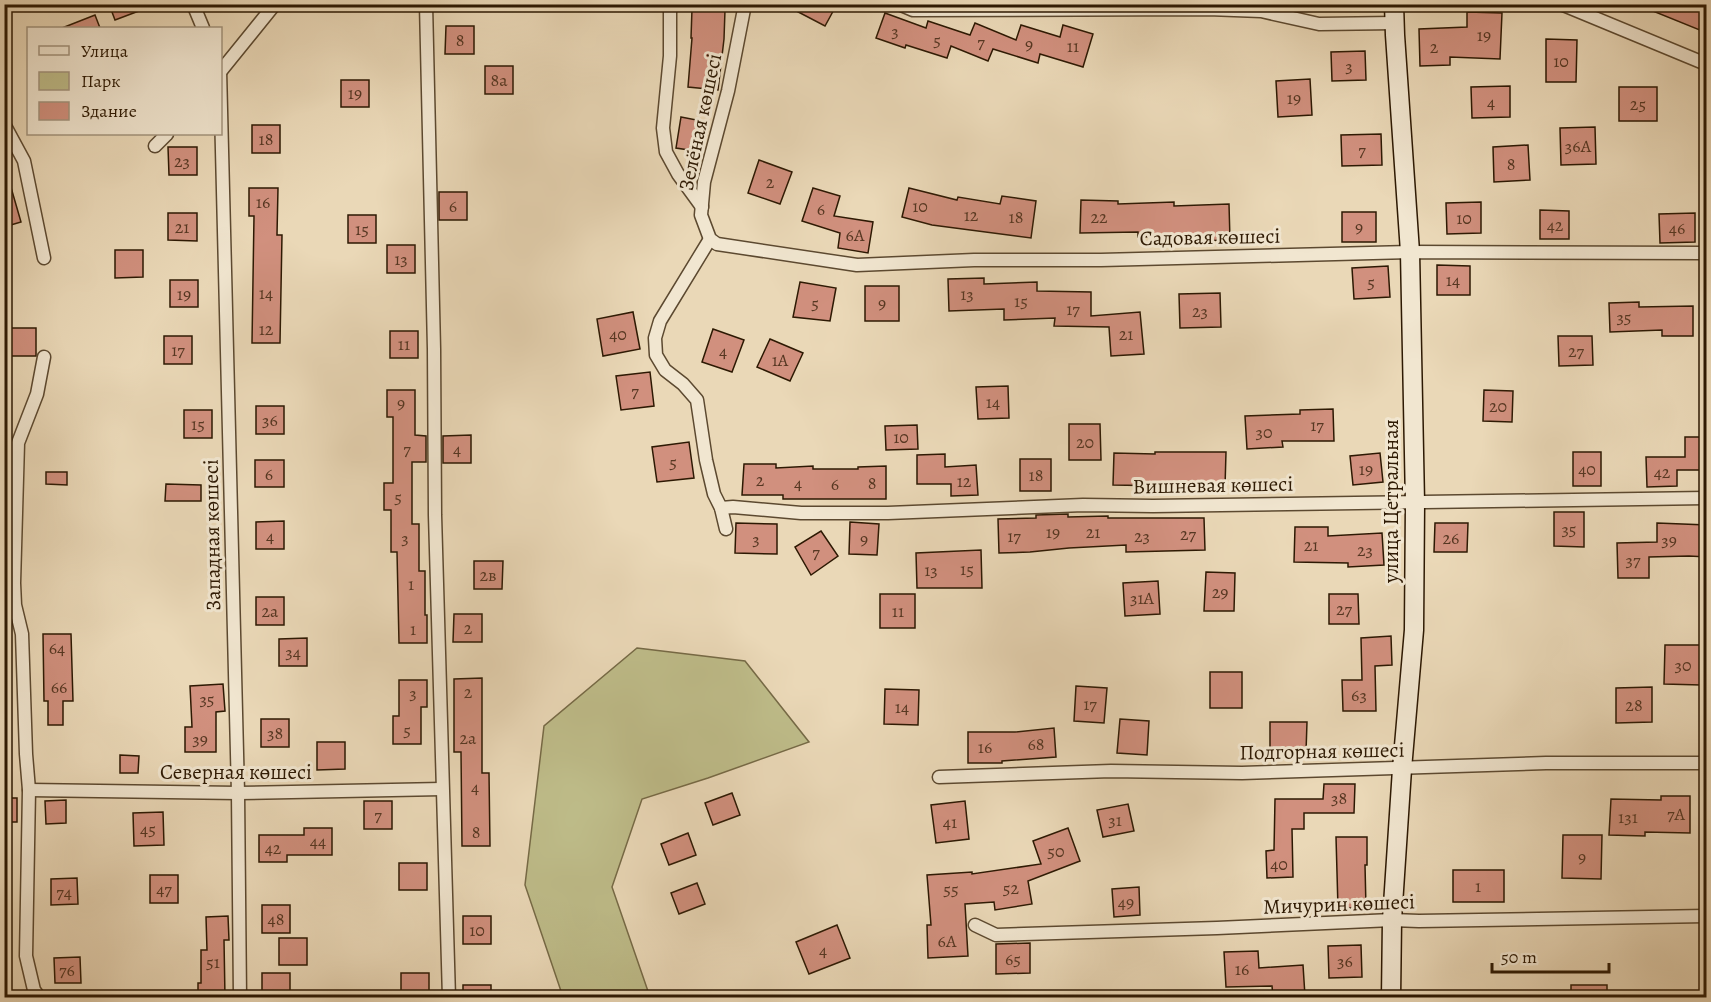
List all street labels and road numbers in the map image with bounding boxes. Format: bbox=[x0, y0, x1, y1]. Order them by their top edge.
street label: Зелёная көшесі bbox=[672, 51, 728, 193]
street label: Садовая көшесі bbox=[1139, 222, 1281, 252]
street label: улица Цетральная bbox=[1377, 419, 1405, 584]
street label: Западная көшесі bbox=[197, 459, 227, 611]
street label: Вишневая көшесі bbox=[1133, 470, 1294, 500]
street label: Подгорная көшесі bbox=[1239, 736, 1405, 766]
street label: Северная көшесі bbox=[160, 758, 312, 786]
street label: Мичурин көшесі bbox=[1262, 887, 1416, 921]

